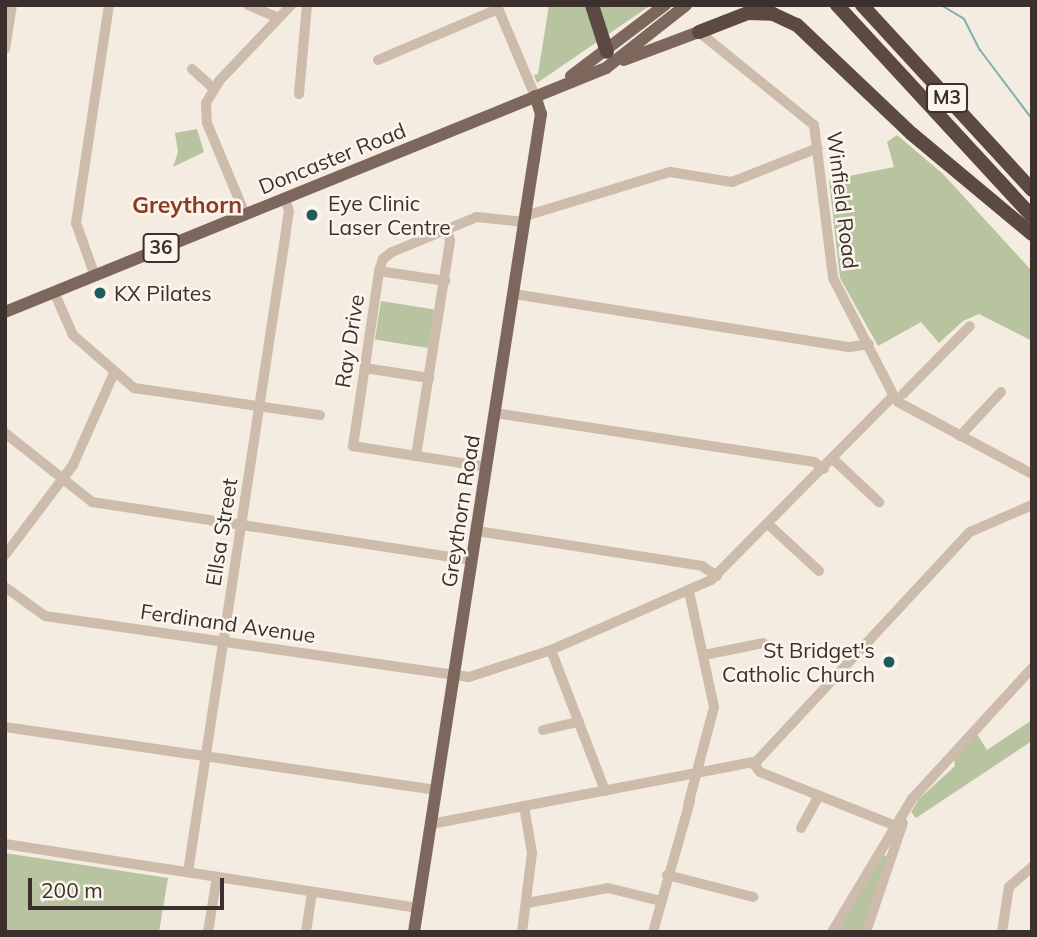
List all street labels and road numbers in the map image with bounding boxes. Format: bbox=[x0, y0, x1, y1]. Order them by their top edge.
road number: M3 bbox=[926, 82, 968, 114]
street label: Doncaster Road bbox=[255, 117, 409, 199]
street label: Winfield Road bbox=[822, 130, 864, 270]
road number: 36 bbox=[142, 232, 180, 264]
street label: Ray Drive bbox=[329, 292, 369, 390]
street label: Greythorn Road bbox=[436, 433, 484, 589]
street label: Ellsa Street bbox=[200, 476, 242, 588]
street label: Ferdinand Avenue bbox=[139, 598, 317, 648]

